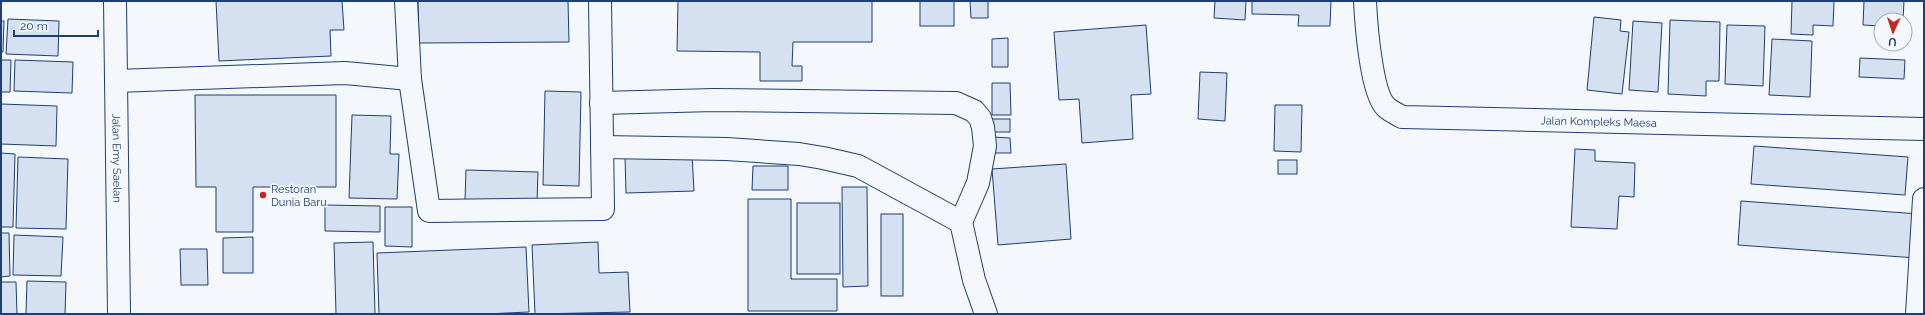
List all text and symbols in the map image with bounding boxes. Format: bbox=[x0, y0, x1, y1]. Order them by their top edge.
scale bar bbox=[14, 12, 98, 38]
north arrow bbox=[1873, 12, 1913, 52]
text: 20 m bbox=[20, 19, 48, 33]
text: U bbox=[1888, 35, 1897, 48]
street label: Jalan Emy Saelan bbox=[110, 113, 124, 203]
street label: Jalan Kompleks Maesa bbox=[1540, 114, 1657, 129]
place label: Restoran Dunia Baru bbox=[271, 183, 327, 209]
marker: Restoran Dunia Baru bbox=[258, 190, 268, 200]

